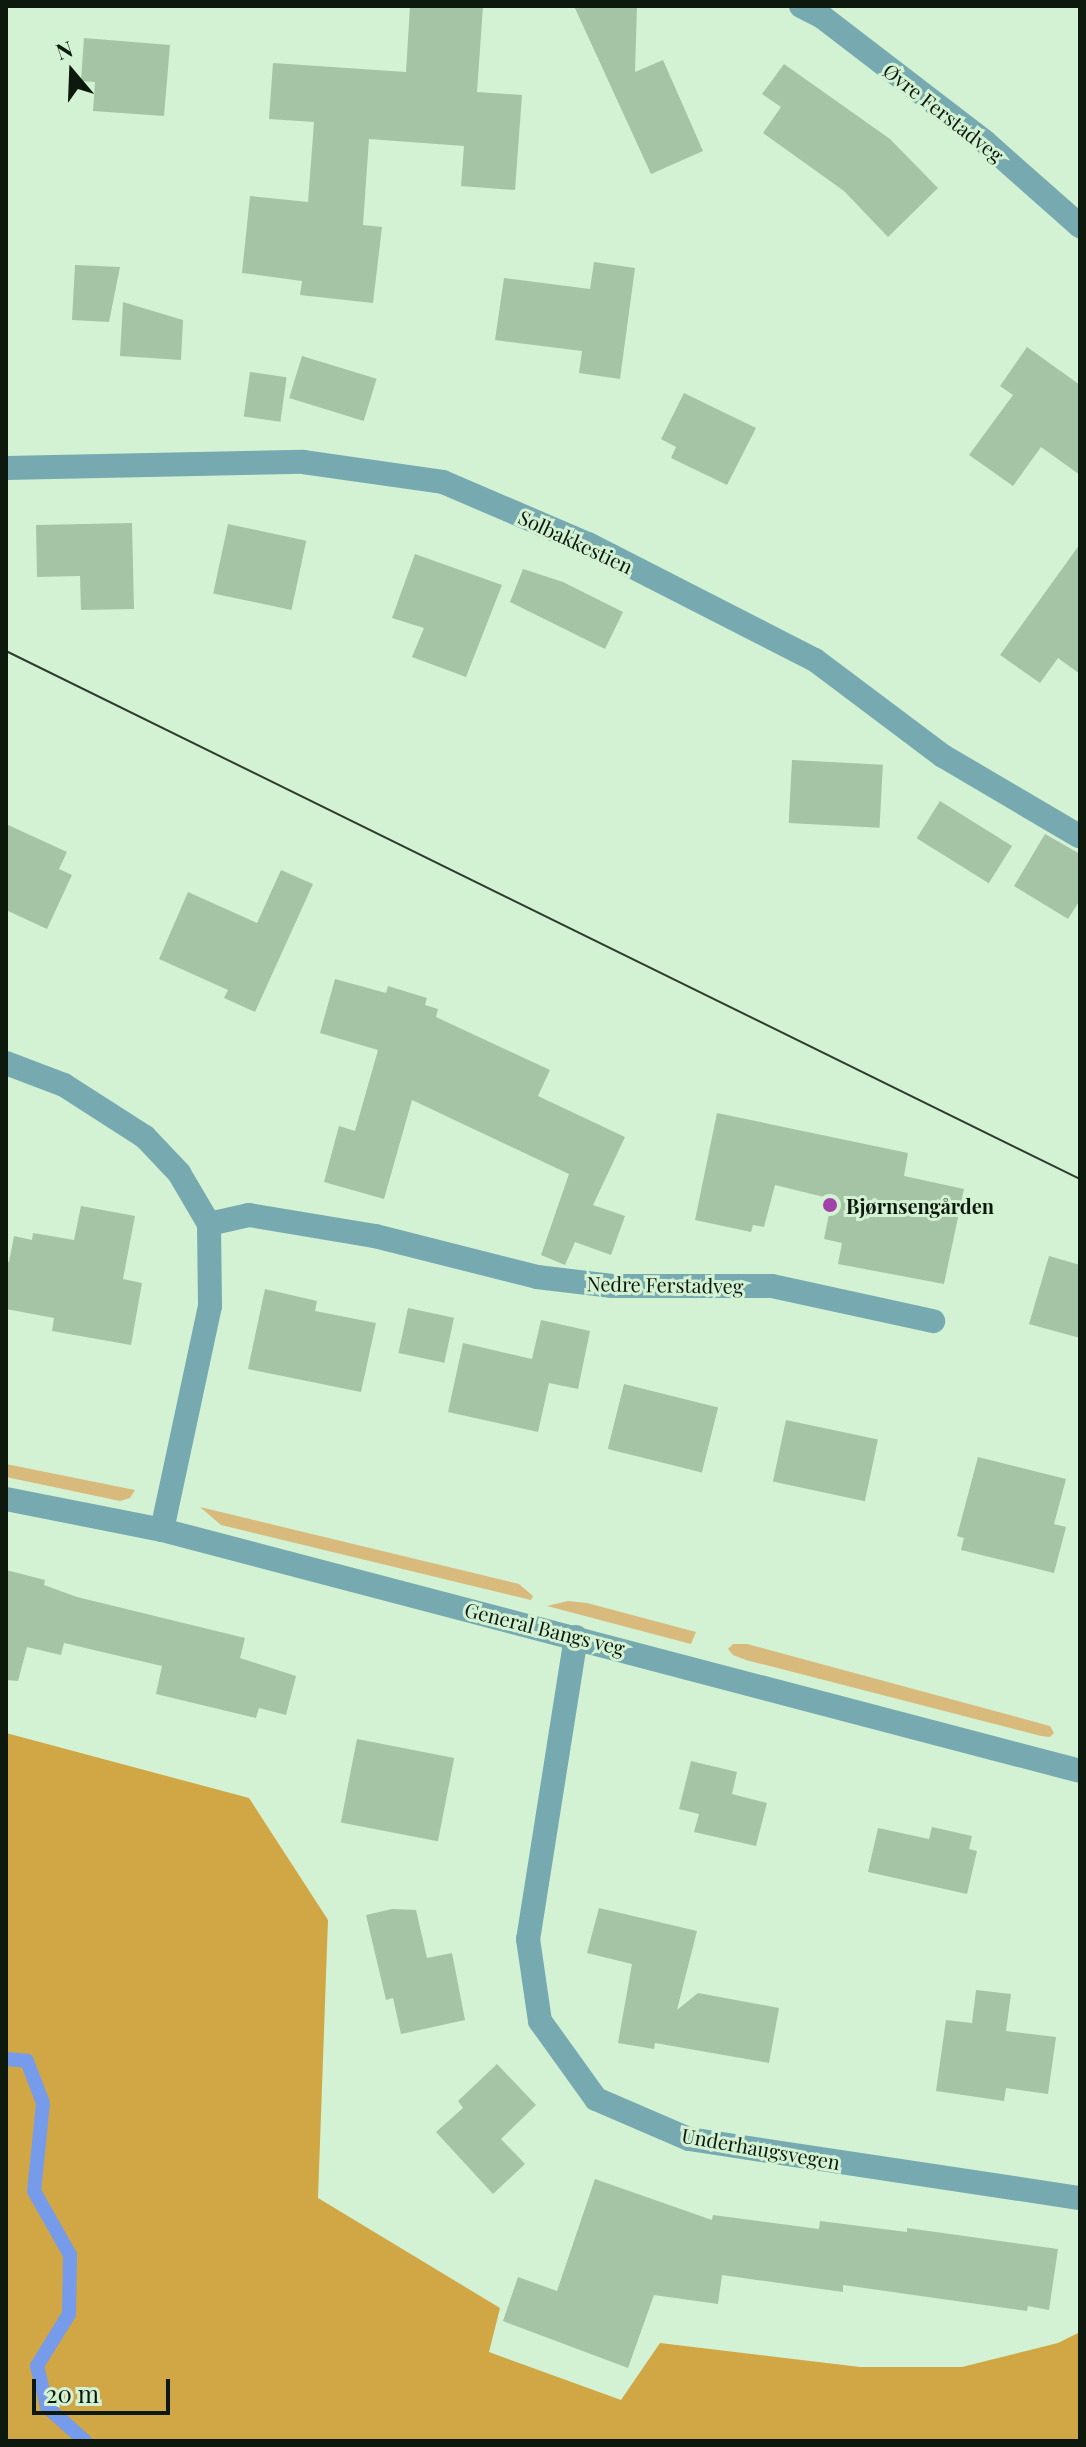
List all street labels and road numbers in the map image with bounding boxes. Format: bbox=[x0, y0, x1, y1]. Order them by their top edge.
street label: Øvre Ferstadveg bbox=[879, 58, 1009, 166]
street label: Solbakkestien bbox=[515, 504, 637, 578]
street label: Nedre Ferstadveg bbox=[586, 1271, 744, 1297]
street label: General Bangs veg bbox=[462, 1596, 628, 1660]
street label: Underhaugsvegen bbox=[680, 2122, 842, 2174]

